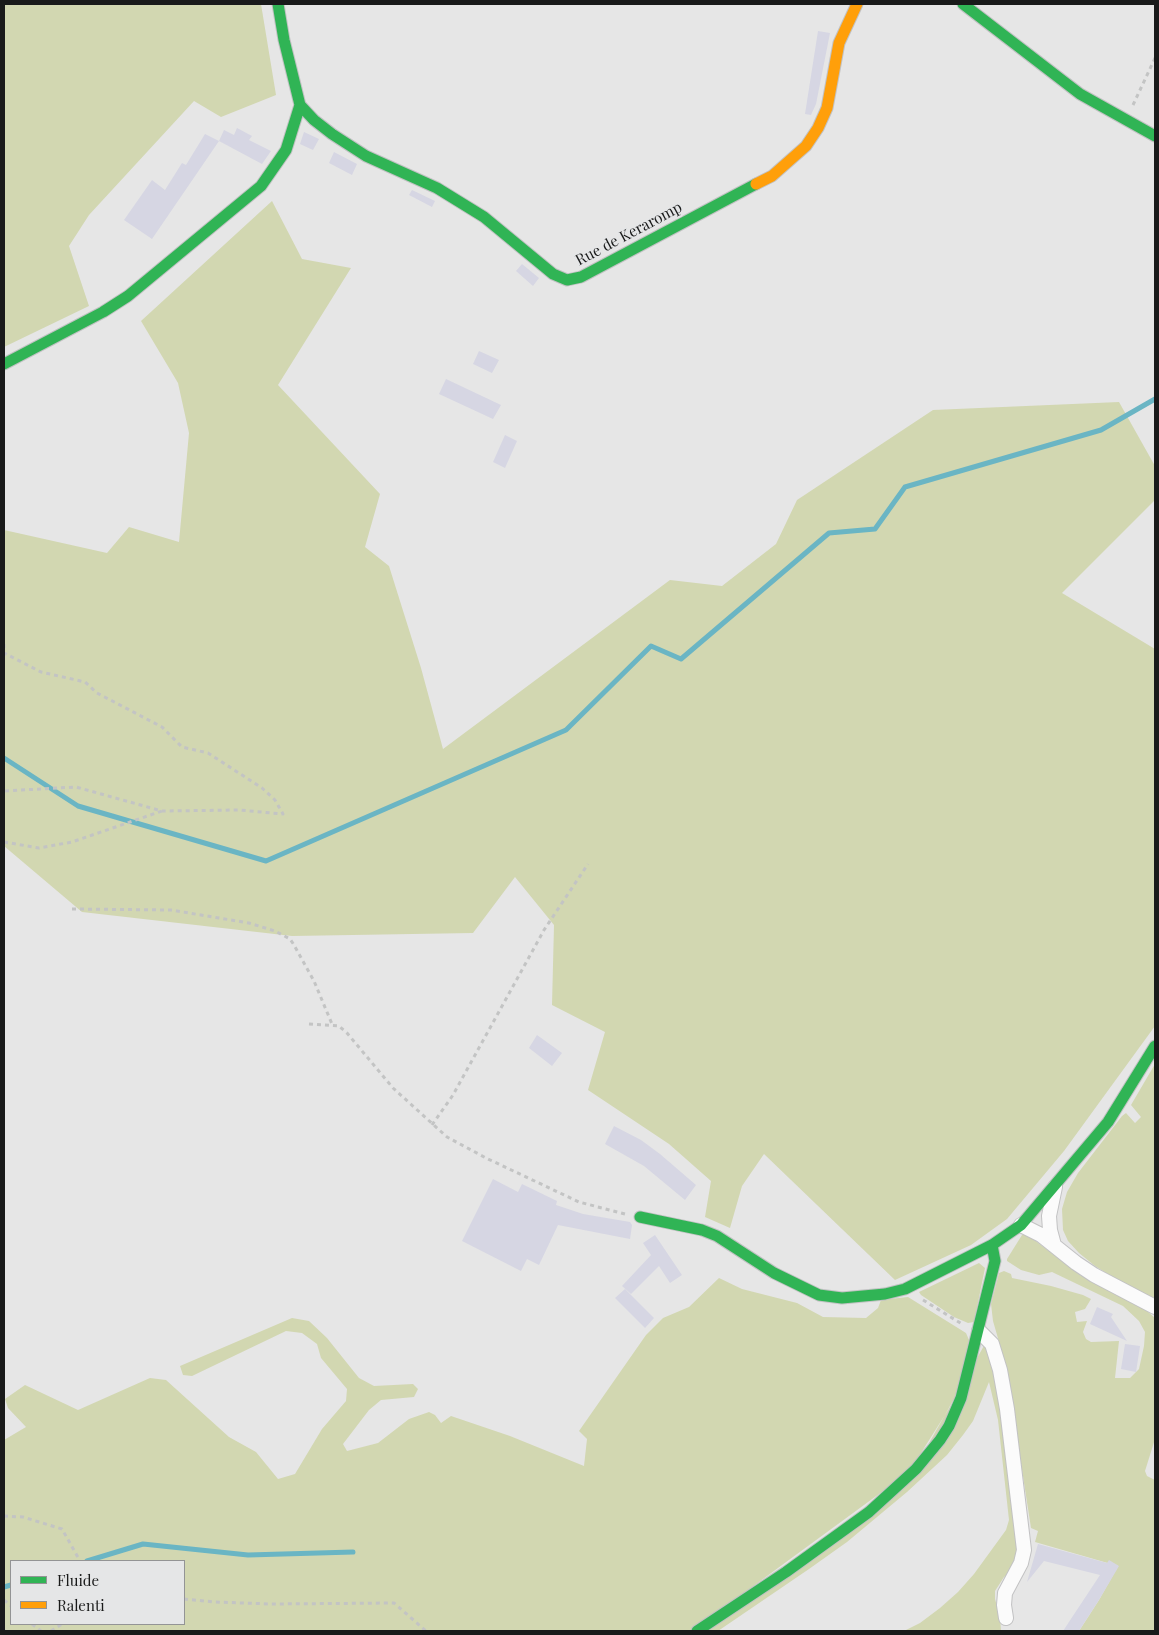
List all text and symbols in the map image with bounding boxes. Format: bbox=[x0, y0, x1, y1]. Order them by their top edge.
street label: Rue de Keraromp bbox=[573, 198, 685, 270]
legend bbox=[10, 1560, 185, 1625]
text: Fluide bbox=[57, 1570, 99, 1590]
text: Ralenti bbox=[57, 1595, 105, 1615]

